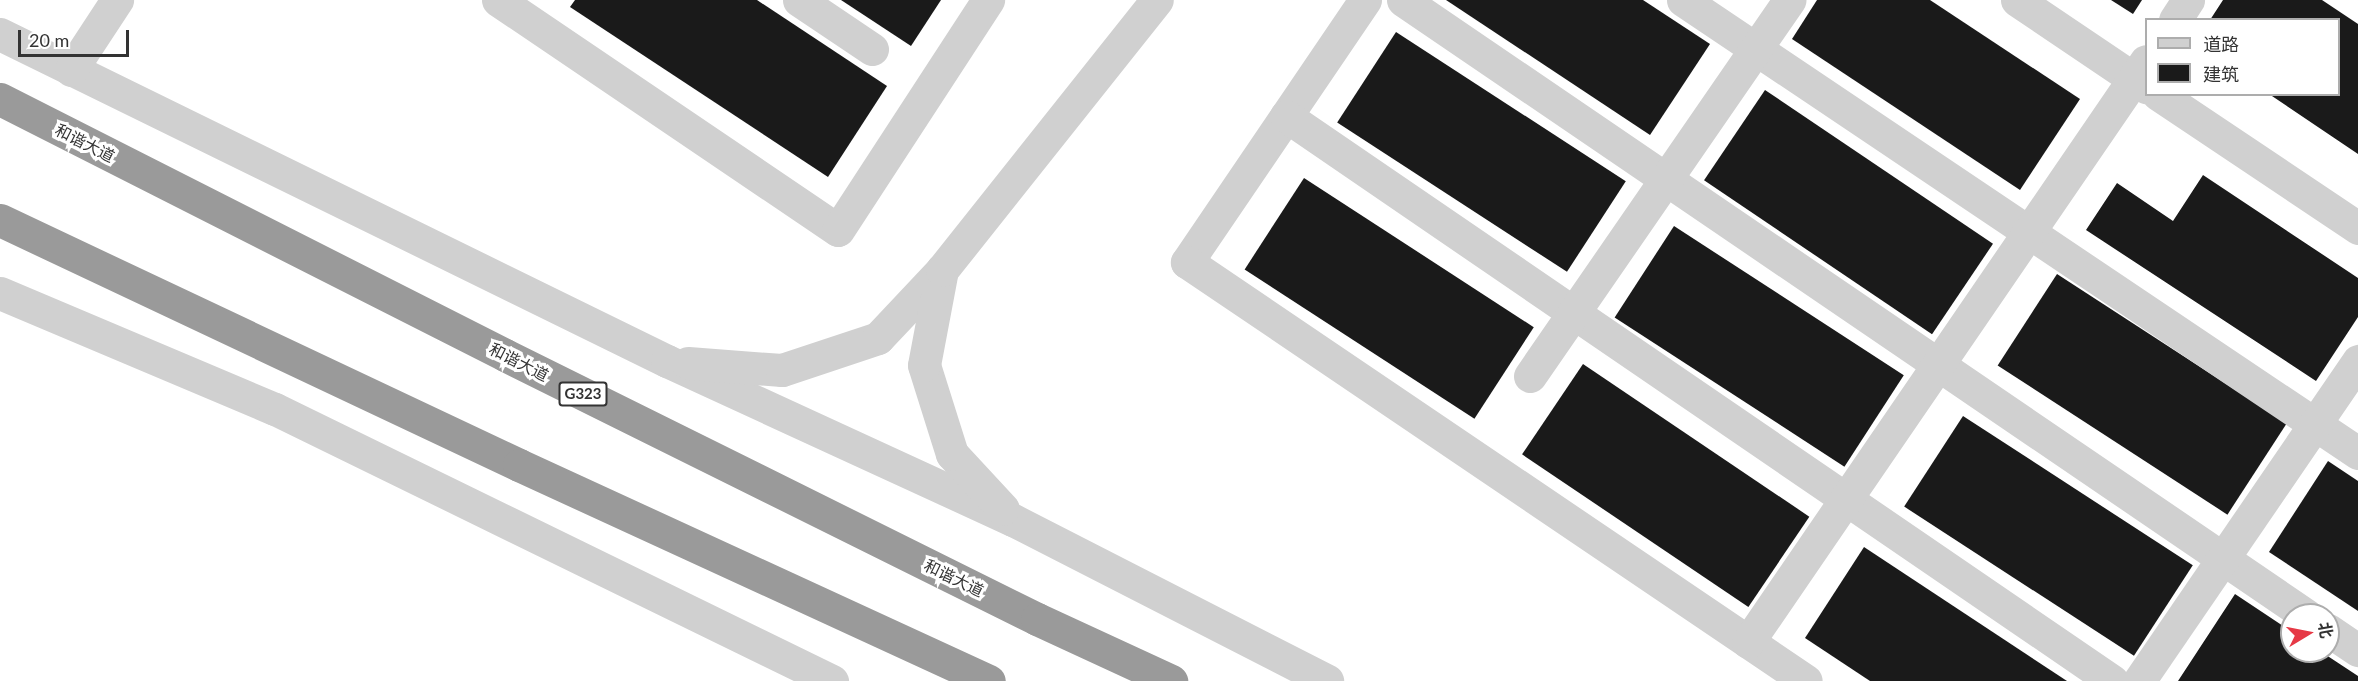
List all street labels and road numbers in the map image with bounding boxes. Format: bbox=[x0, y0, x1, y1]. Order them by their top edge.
street label: 和谐大道 bbox=[52, 120, 118, 166]
street label: 和谐大道 bbox=[486, 339, 552, 385]
road number: G323 bbox=[558, 382, 608, 406]
street label: 和谐大道 bbox=[921, 555, 987, 601]

